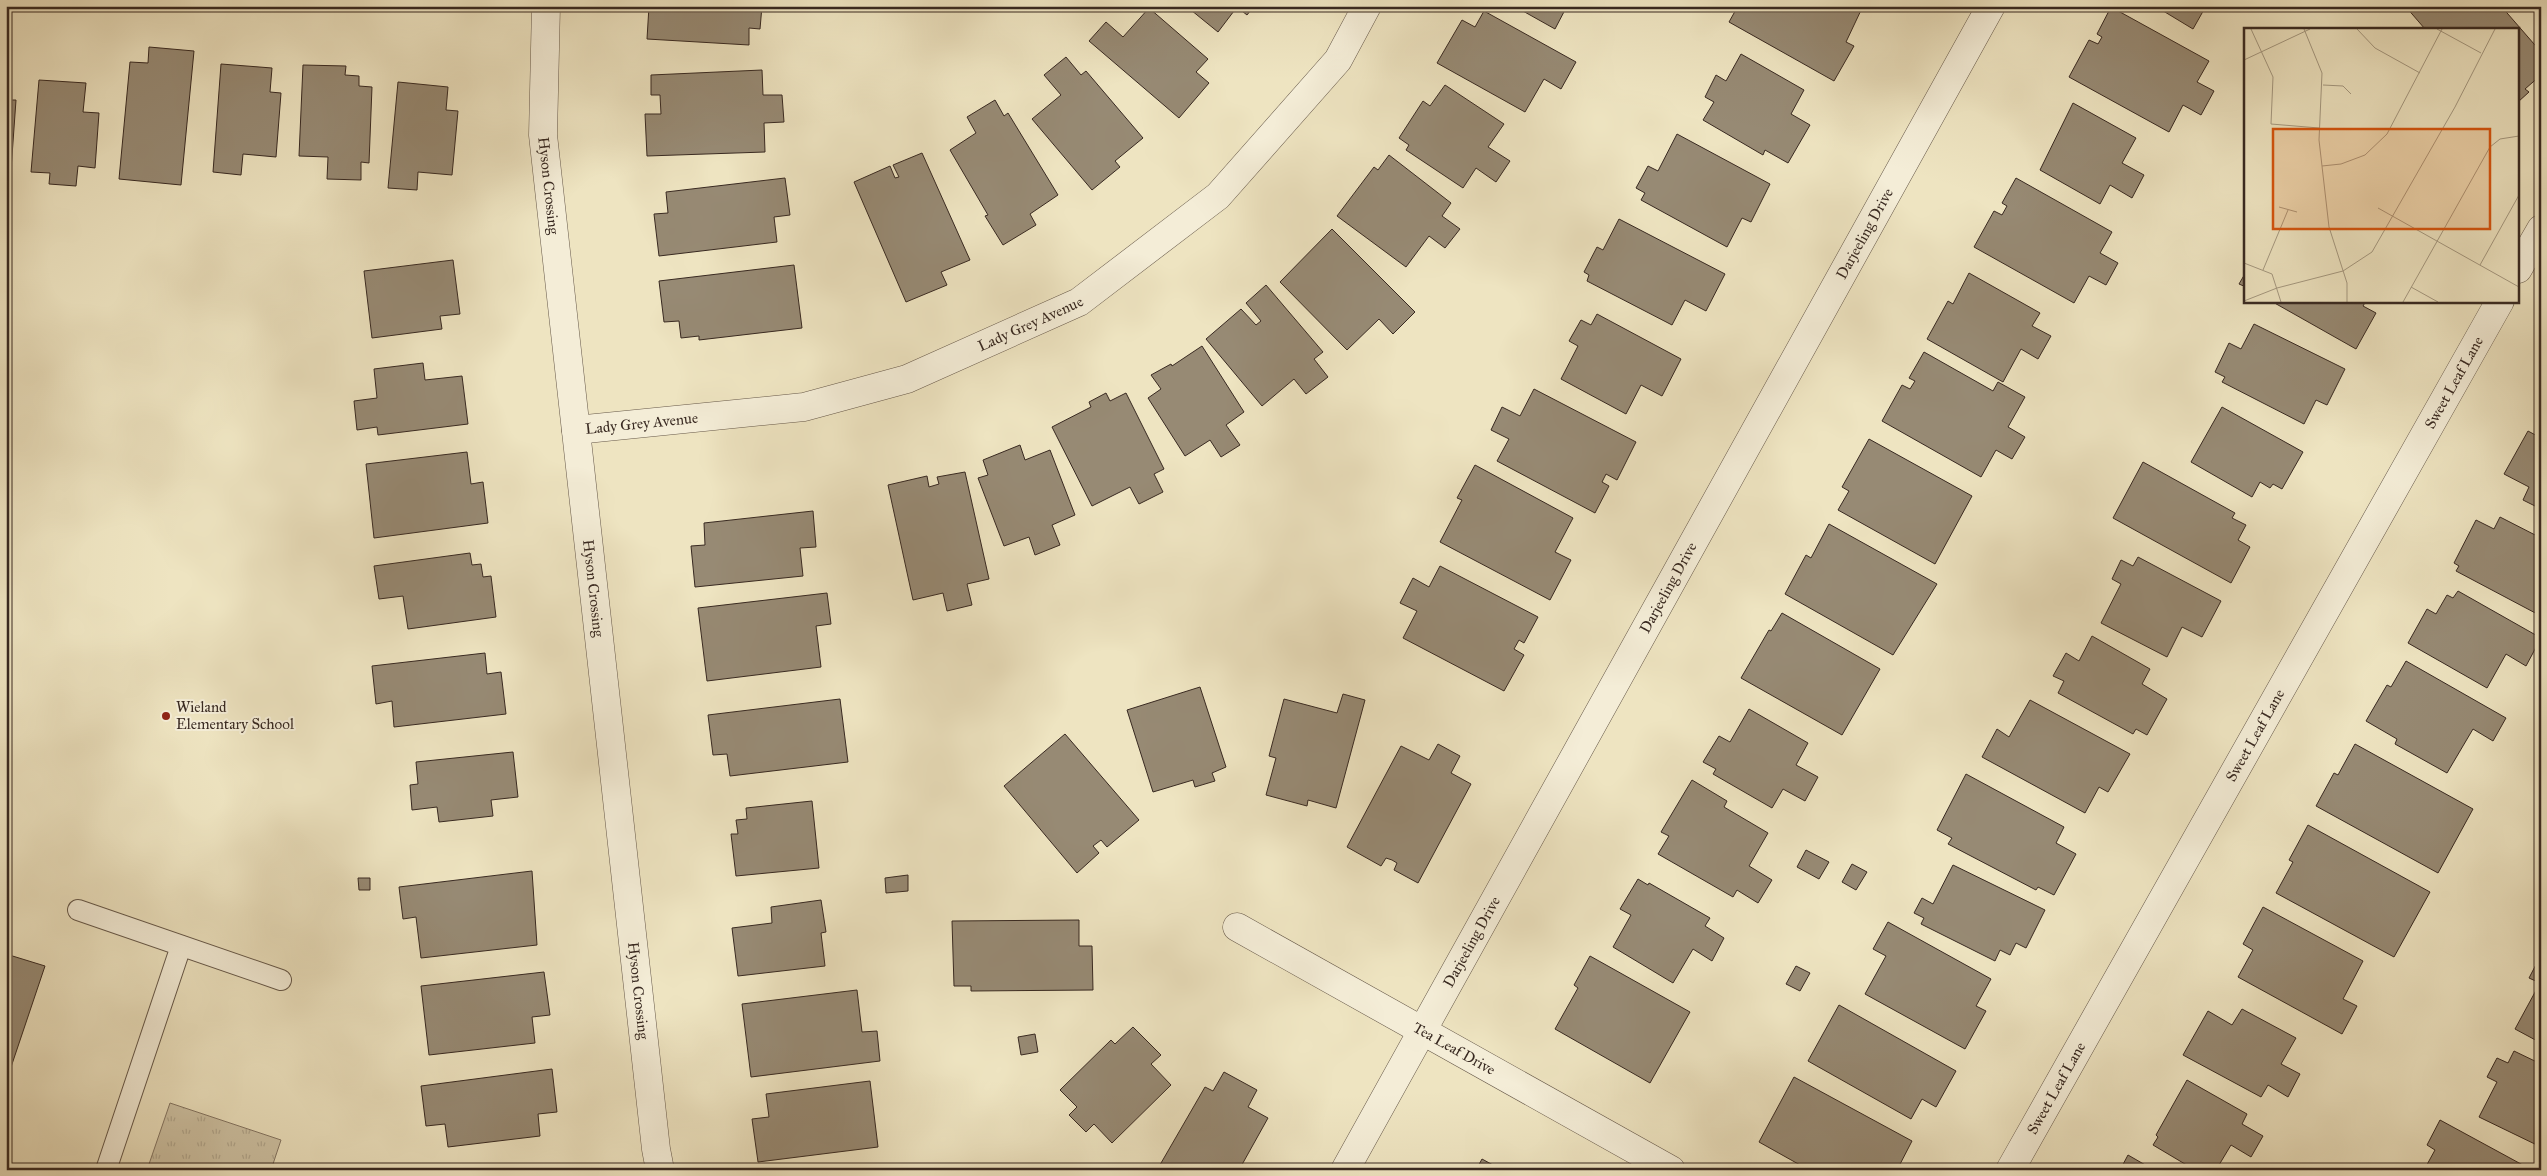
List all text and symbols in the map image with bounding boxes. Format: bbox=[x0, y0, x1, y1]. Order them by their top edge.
inset map bbox=[2244, 28, 2520, 302]
street label: Hyson Crossing bbox=[534, 136, 563, 236]
street label: Darjeeling Drive bbox=[1832, 185, 1897, 282]
street label: Lady Grey Avenue bbox=[975, 293, 1087, 355]
street label: Sweet Leaf Lane bbox=[2421, 333, 2487, 432]
street label: Lady Grey Avenue bbox=[584, 409, 699, 438]
street label: Hyson Crossing bbox=[579, 539, 608, 639]
street label: Darjeeling Drive bbox=[1636, 539, 1701, 636]
street label: Sweet Leaf Lane bbox=[2222, 686, 2288, 785]
place label: Wieland Elementary School bbox=[176, 698, 295, 733]
marker: Wieland Elementary School bbox=[160, 710, 172, 722]
street label: Darjeeling Drive bbox=[1439, 893, 1504, 990]
street label: Hyson Crossing bbox=[624, 941, 653, 1041]
street label: Tea Leaf Drive bbox=[1410, 1018, 1499, 1079]
street label: Sweet Leaf Lane bbox=[2023, 1039, 2089, 1137]

